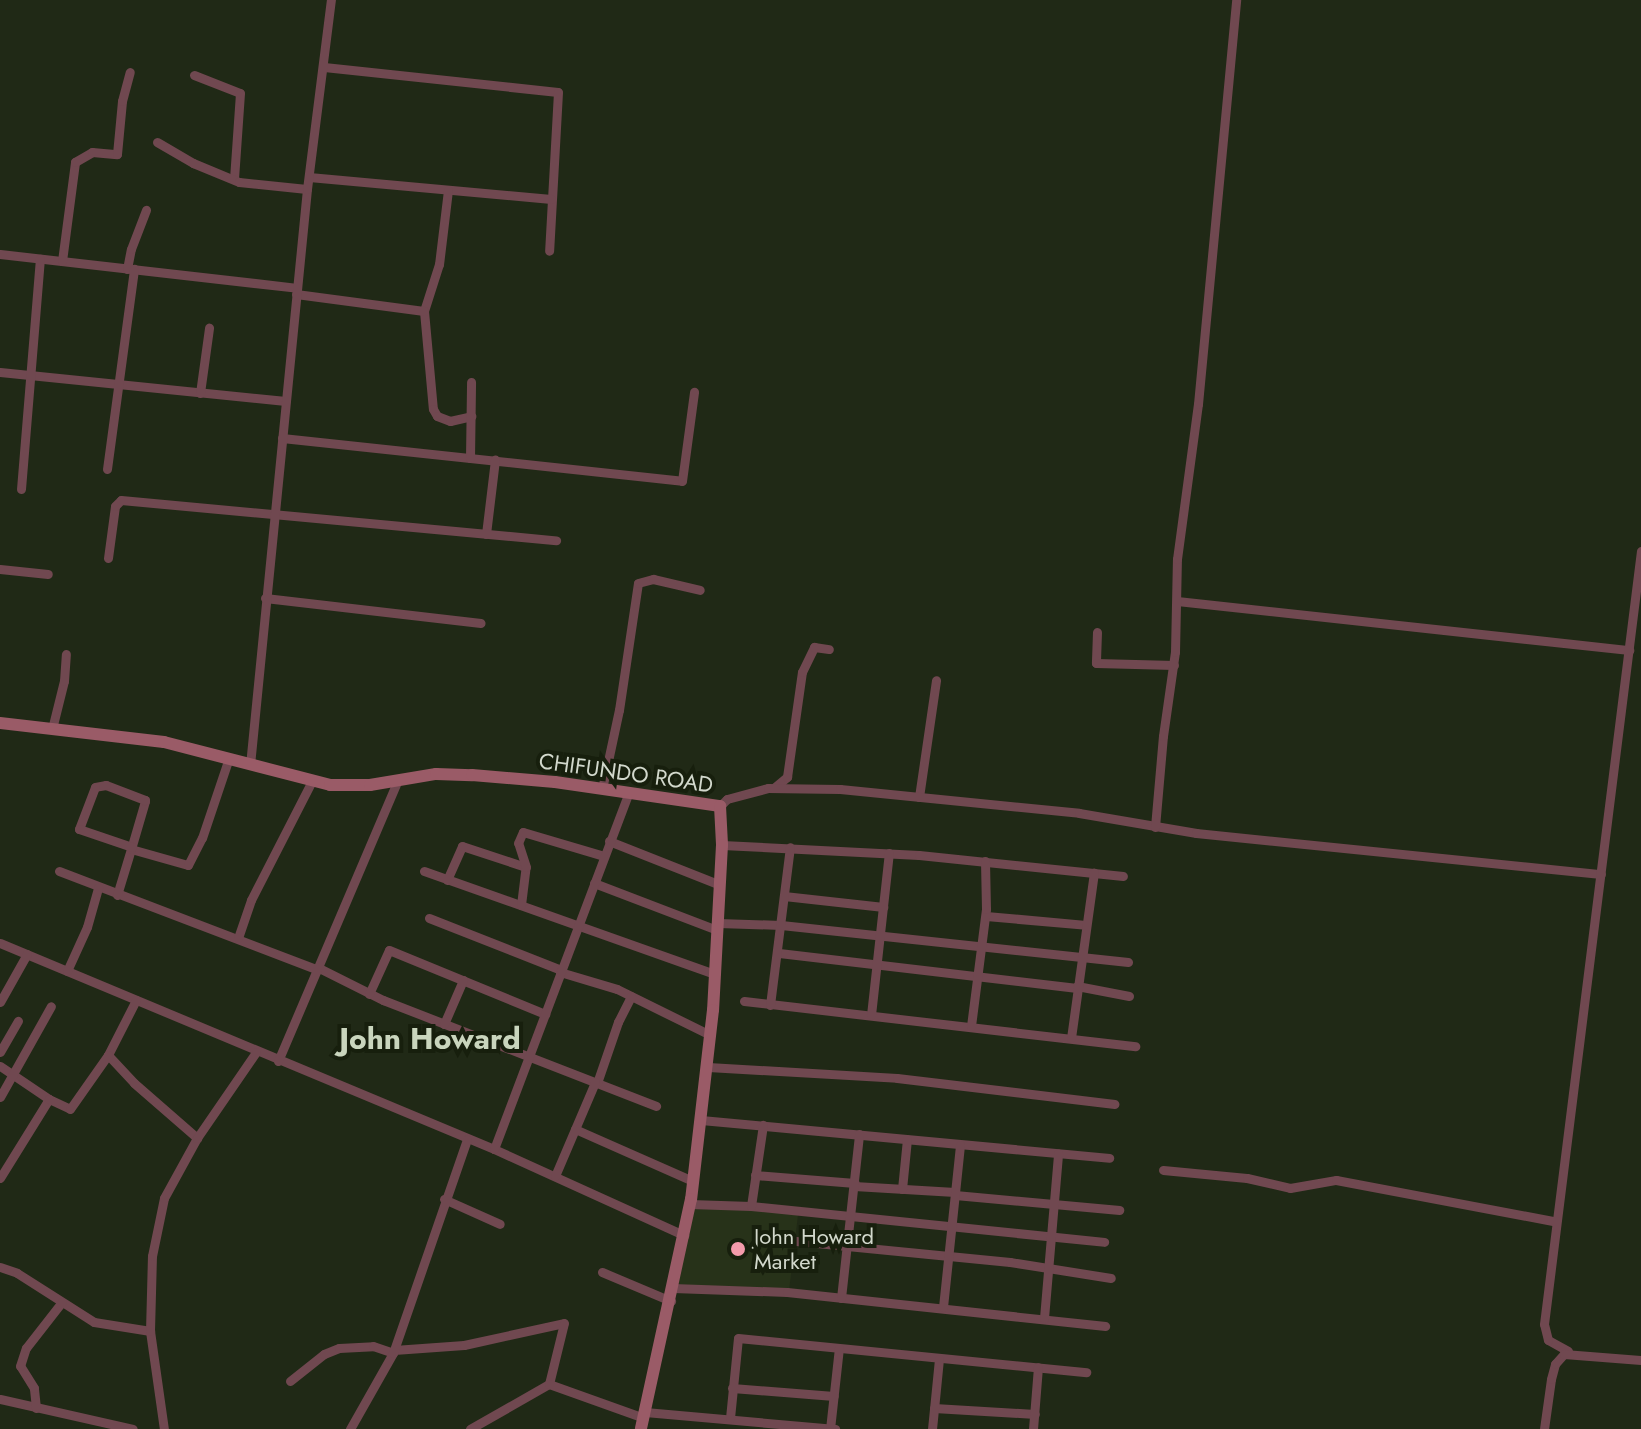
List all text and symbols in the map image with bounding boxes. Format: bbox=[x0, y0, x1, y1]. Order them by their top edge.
street label: CHIFUNDO ROAD bbox=[537, 748, 715, 798]
district label: John Howard bbox=[339, 1021, 521, 1057]
place label: John Howard Market bbox=[754, 1223, 874, 1274]
marker: John Howard Market bbox=[729, 1240, 747, 1258]

